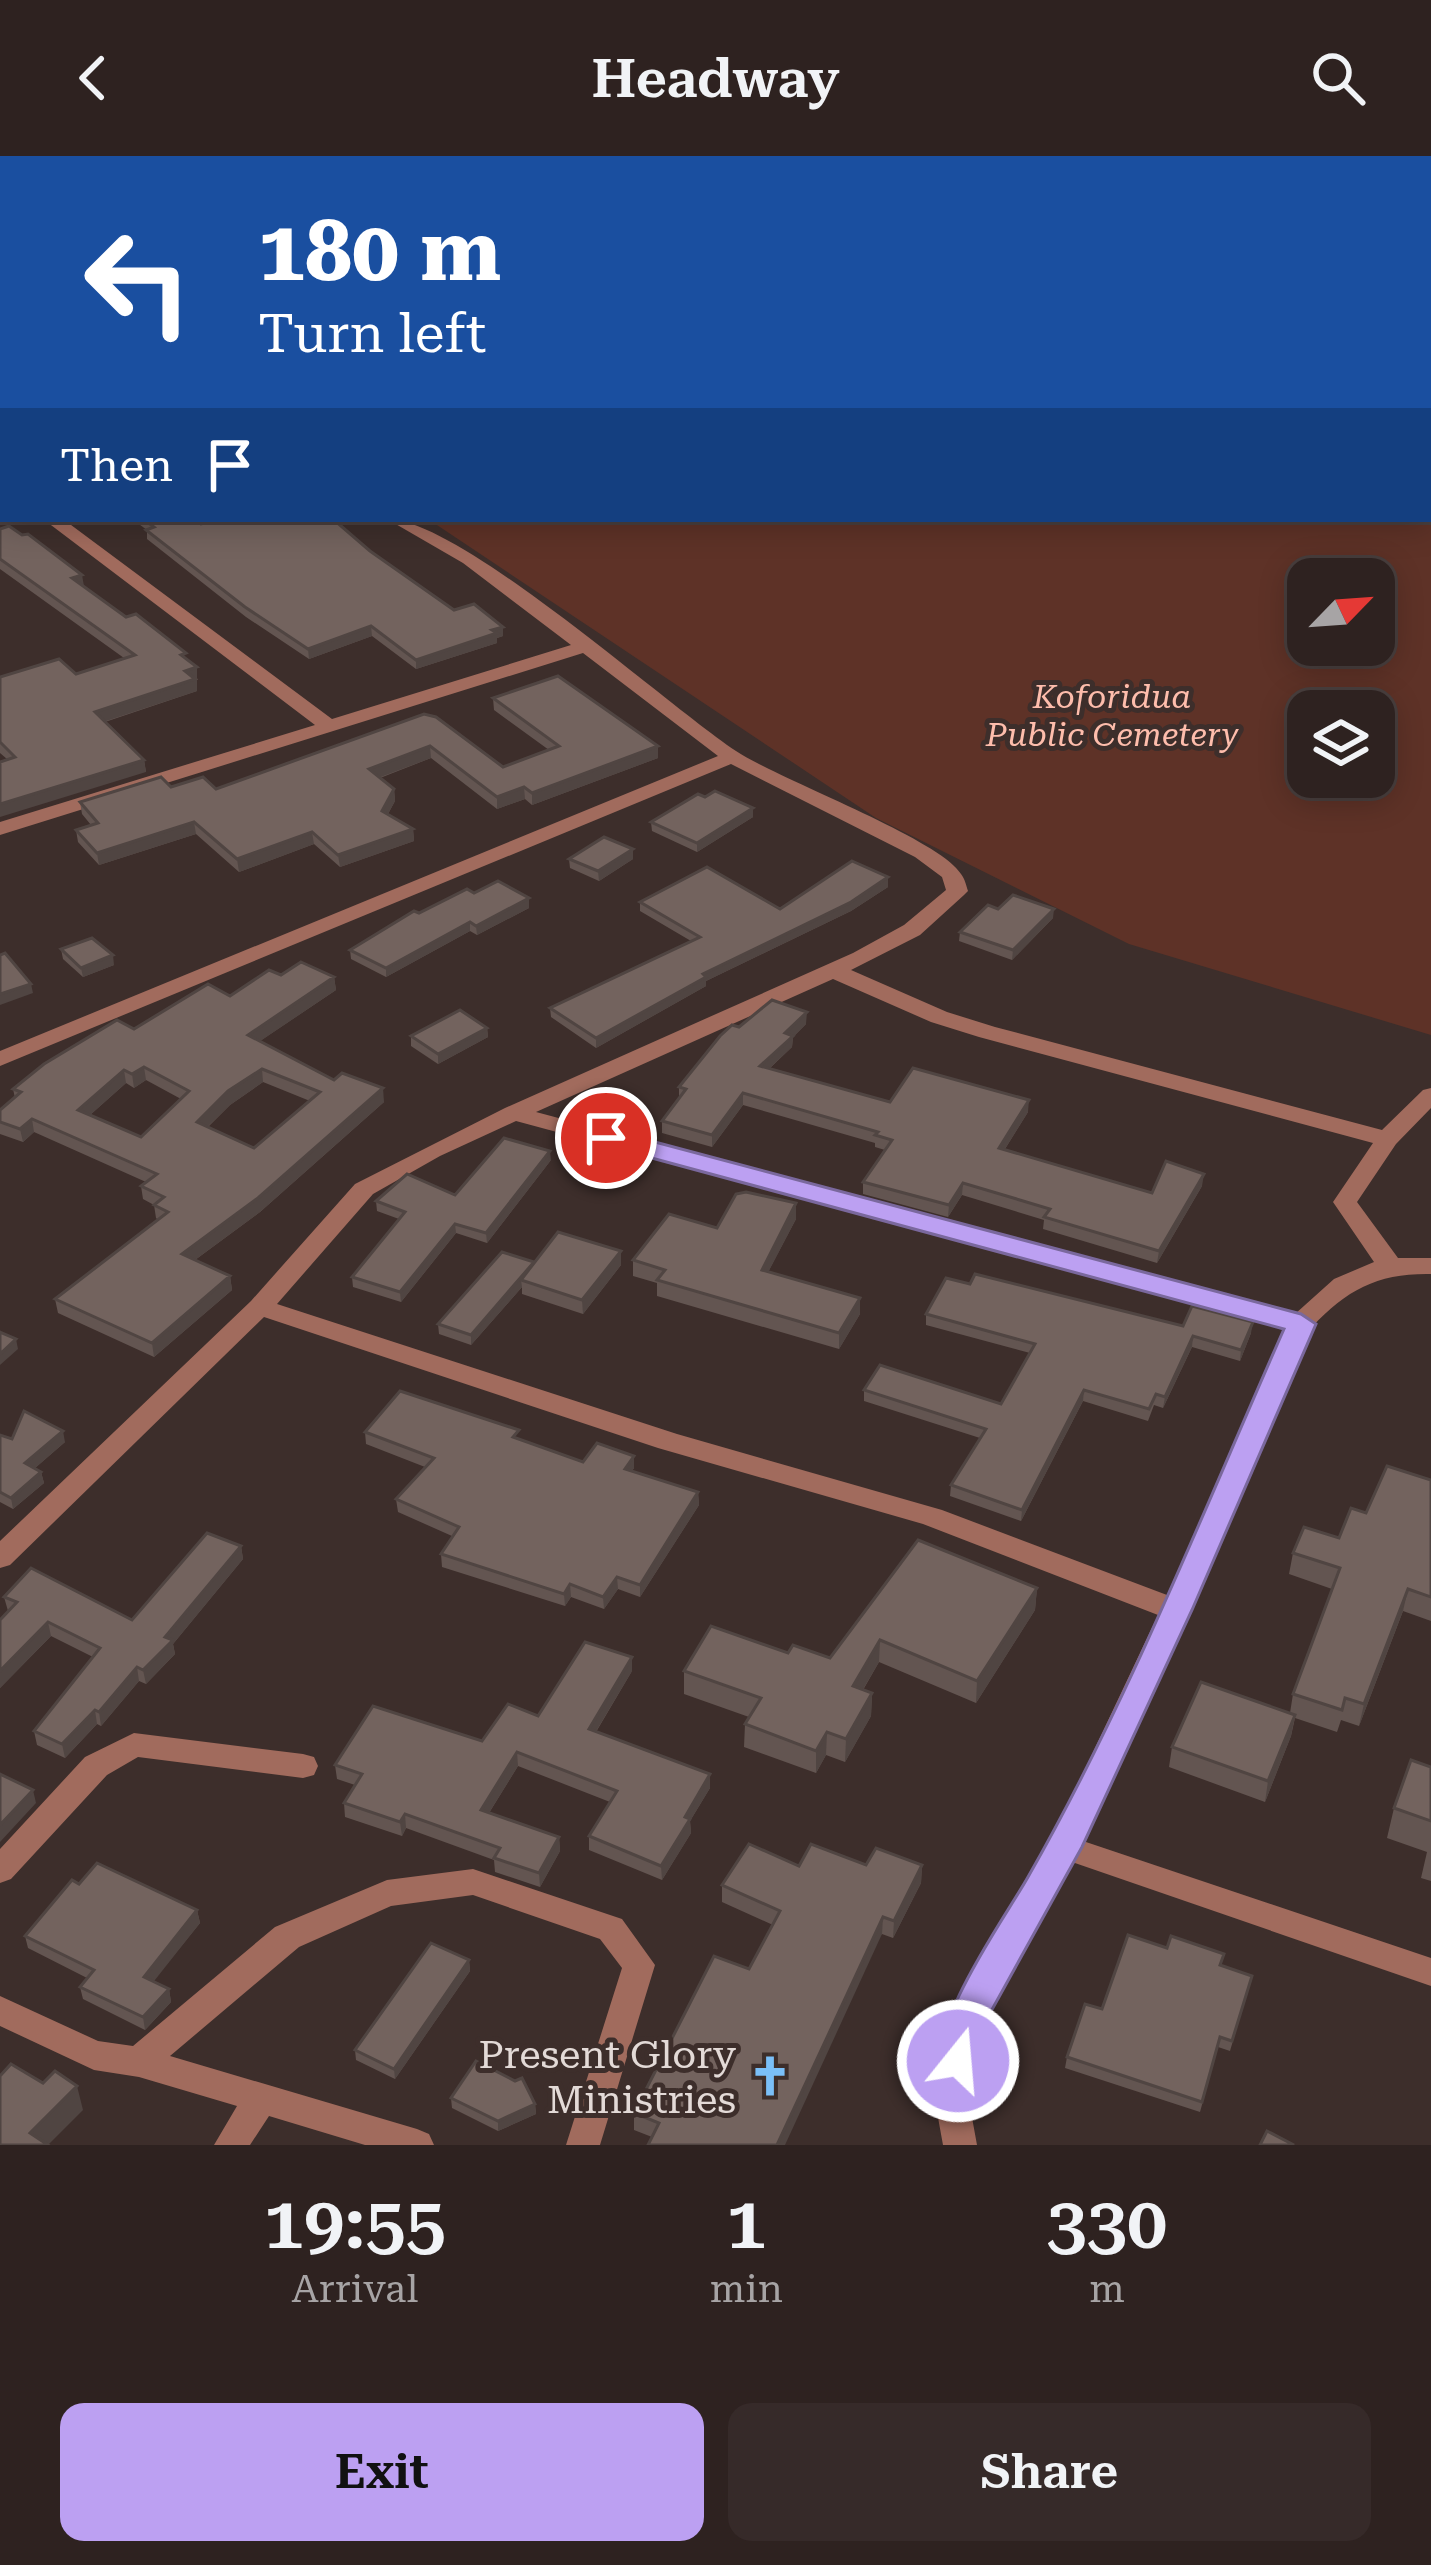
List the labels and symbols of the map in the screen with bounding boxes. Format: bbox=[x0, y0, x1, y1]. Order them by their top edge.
north arrow bbox=[1287, 558, 1395, 666]
park label: Koforidua Public Cemetery bbox=[985, 677, 1240, 754]
pin bbox=[555, 1087, 657, 1189]
position arrow bbox=[895, 1998, 1021, 2124]
place label: Present Glory Ministries bbox=[478, 2032, 736, 2123]
church icon: Present Glory Ministries bbox=[747, 2053, 793, 2099]

